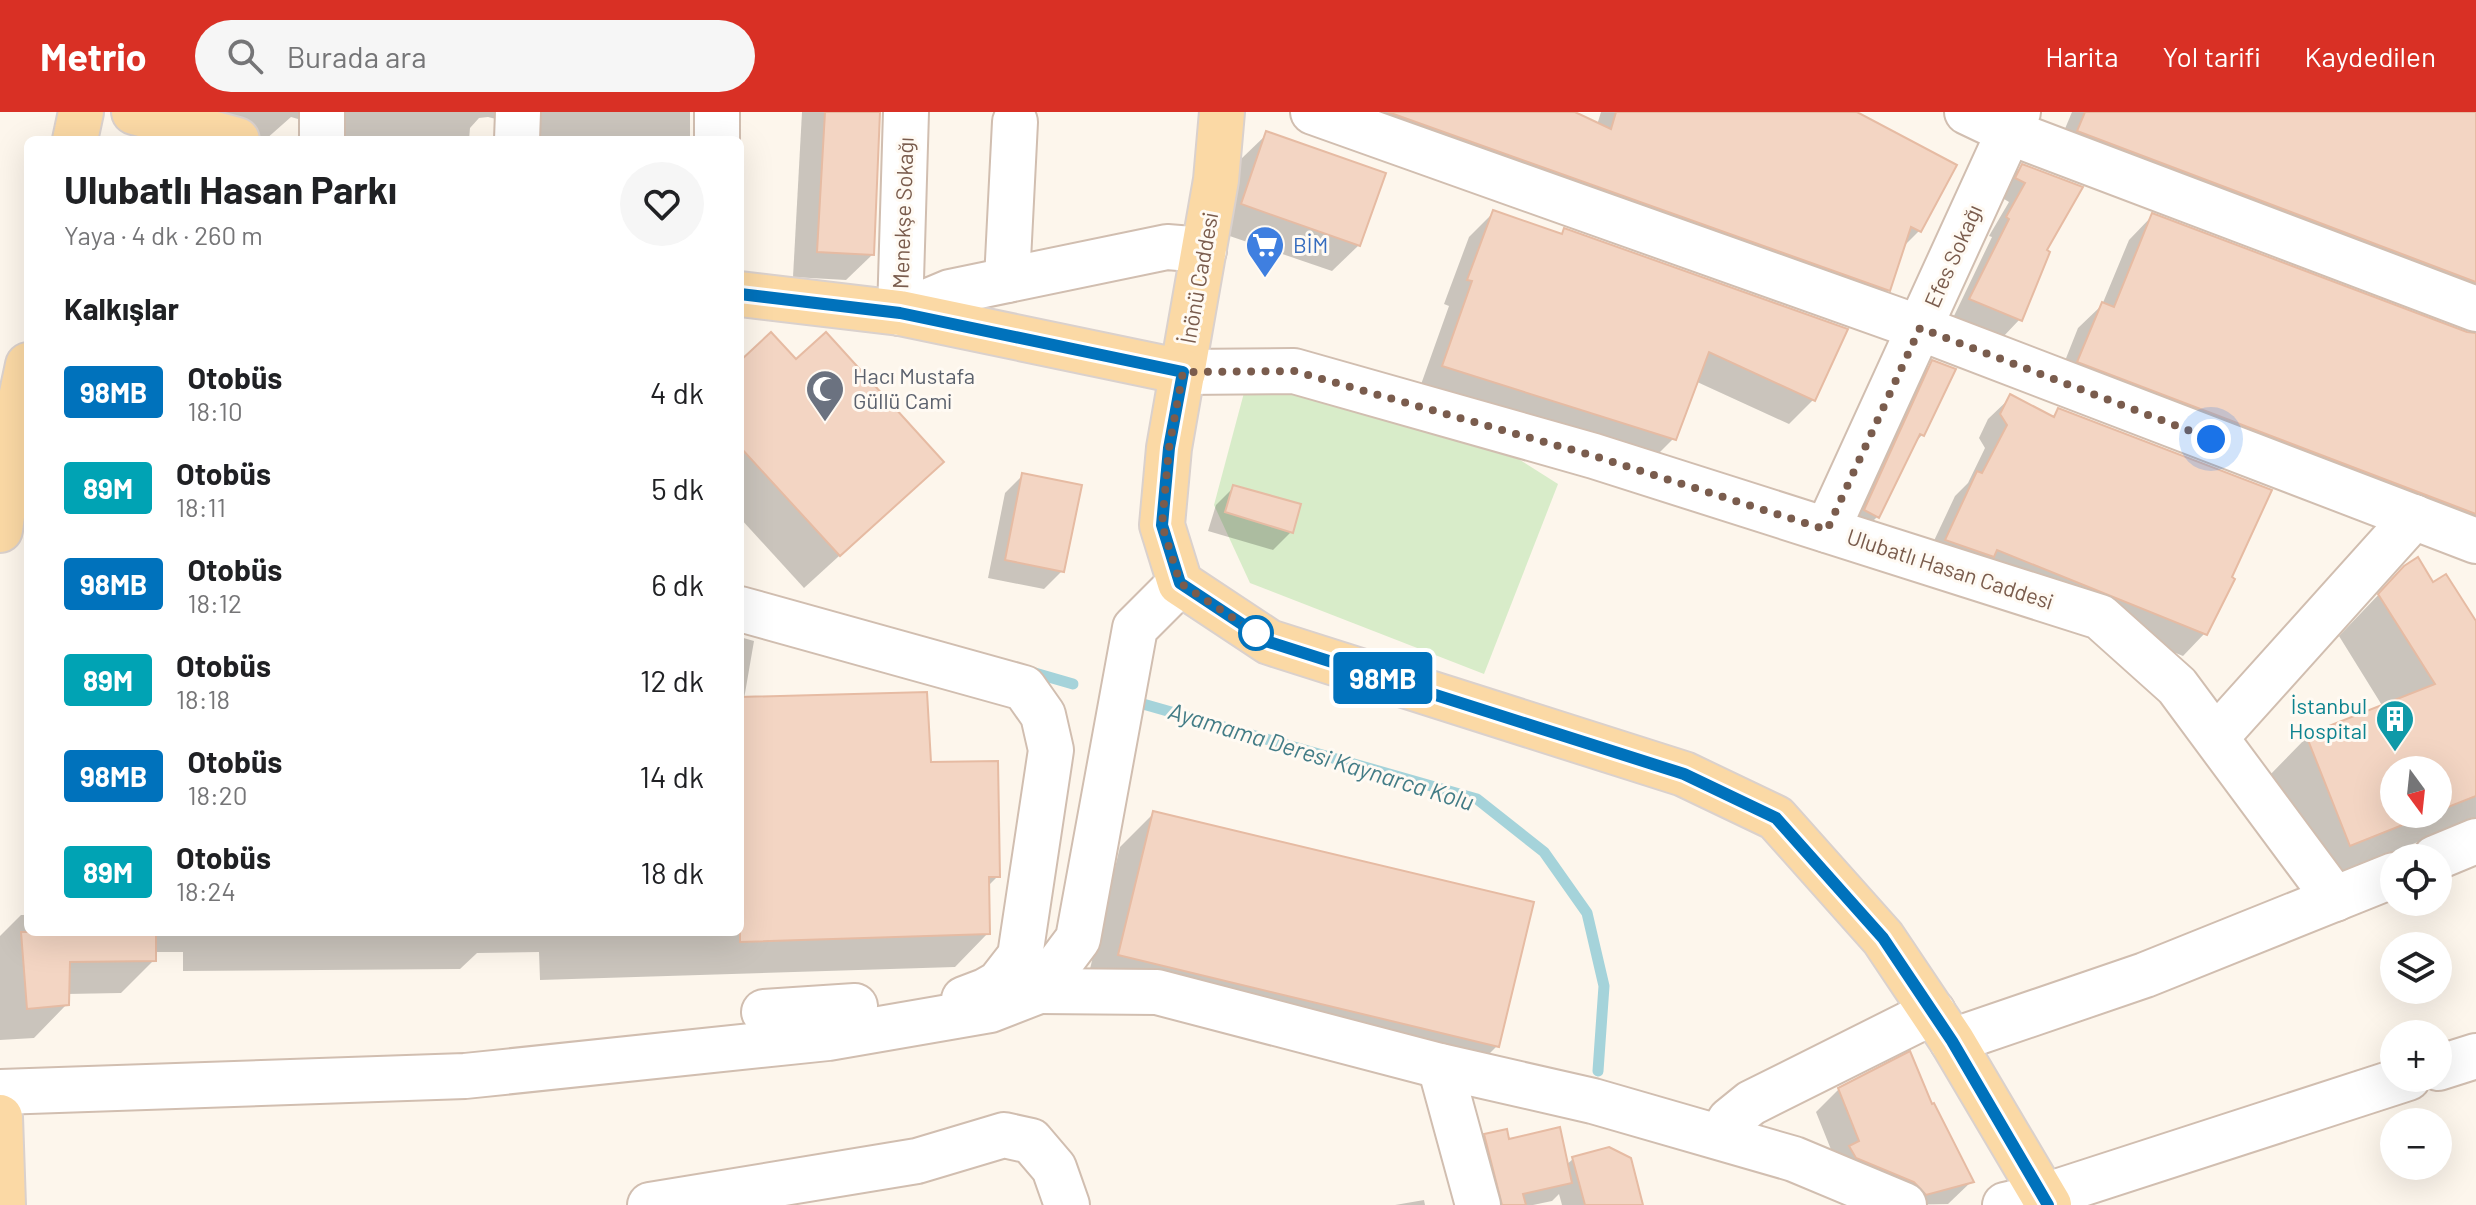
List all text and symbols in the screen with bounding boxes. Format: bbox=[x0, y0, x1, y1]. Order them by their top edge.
search box bbox=[195, 20, 755, 92]
text: Metrio bbox=[40, 33, 147, 79]
icon: search bbox=[223, 34, 267, 78]
text: Burada ara bbox=[287, 38, 427, 74]
text: Harita bbox=[2045, 39, 2118, 73]
text: Yol tarifi bbox=[2162, 39, 2260, 73]
text: Kaydedilen bbox=[2304, 39, 2436, 73]
street label: Menekşe Sokağı bbox=[886, 137, 918, 289]
button: heart bbox=[620, 162, 704, 246]
text: Ulubatlı Hasan Parkı bbox=[64, 166, 397, 212]
street label: Efes Sokağı bbox=[1918, 200, 1986, 311]
street label: İnönü Caddesi bbox=[1174, 210, 1222, 345]
text: Yaya · 4 dk · 260 m bbox=[64, 219, 263, 250]
supermarket icon: BİM bbox=[1244, 224, 1286, 279]
place label: BİM bbox=[1293, 231, 1328, 257]
text: Kalkışlar bbox=[64, 290, 179, 326]
text: Otobüs bbox=[187, 359, 282, 395]
place label: Hacı Mustafa Güllü Cami bbox=[853, 362, 975, 413]
mosque icon: Hacı Mustafa Güllü Cami bbox=[804, 368, 846, 423]
text: 4 dk bbox=[650, 374, 704, 410]
text: 98MB bbox=[80, 375, 147, 409]
text: 18:10 bbox=[187, 395, 243, 426]
your location bbox=[2191, 419, 2231, 459]
text: Otobüs bbox=[176, 455, 271, 491]
text: 5 dk bbox=[651, 470, 704, 506]
text: 89M bbox=[83, 471, 133, 505]
text: 18:11 bbox=[176, 491, 226, 522]
street label: Ulubatlı Hasan Caddesi bbox=[1844, 522, 2057, 614]
text: Otobüs bbox=[187, 551, 282, 587]
text: 6 dk bbox=[651, 566, 704, 602]
text: 98MB bbox=[80, 567, 147, 601]
text: 18:12 bbox=[187, 587, 242, 618]
unlabelled marker bbox=[1239, 616, 1273, 650]
text: Otobüs bbox=[176, 647, 271, 683]
line badge: 98MB bbox=[1327, 652, 1439, 704]
text: 98MB bbox=[1349, 661, 1417, 695]
text: 12 dk bbox=[640, 662, 704, 698]
text: 89M bbox=[83, 663, 133, 697]
text: 18:18 bbox=[176, 683, 230, 714]
place label: İstanbul Hospital bbox=[2289, 692, 2367, 743]
water label: Ayamama Deresi Kaynarca Kolu bbox=[1165, 695, 1478, 816]
building icon: İstanbul Hospital bbox=[2374, 698, 2416, 753]
text: Otobüs bbox=[187, 743, 282, 779]
north arrow bbox=[2380, 756, 2452, 828]
map controls bbox=[2380, 756, 2452, 1180]
text: 14 dk bbox=[640, 758, 704, 794]
text: 98MB bbox=[80, 759, 147, 793]
text: 18:20 bbox=[187, 779, 248, 810]
text: Otobüs bbox=[176, 839, 271, 875]
button: locate bbox=[2380, 844, 2452, 916]
text: 18 dk bbox=[640, 854, 704, 890]
text: 89M bbox=[83, 855, 133, 889]
text: 18:24 bbox=[176, 875, 236, 906]
button: layers bbox=[2380, 932, 2452, 1004]
button: + bbox=[2380, 1020, 2452, 1092]
button: − bbox=[2380, 1108, 2452, 1180]

